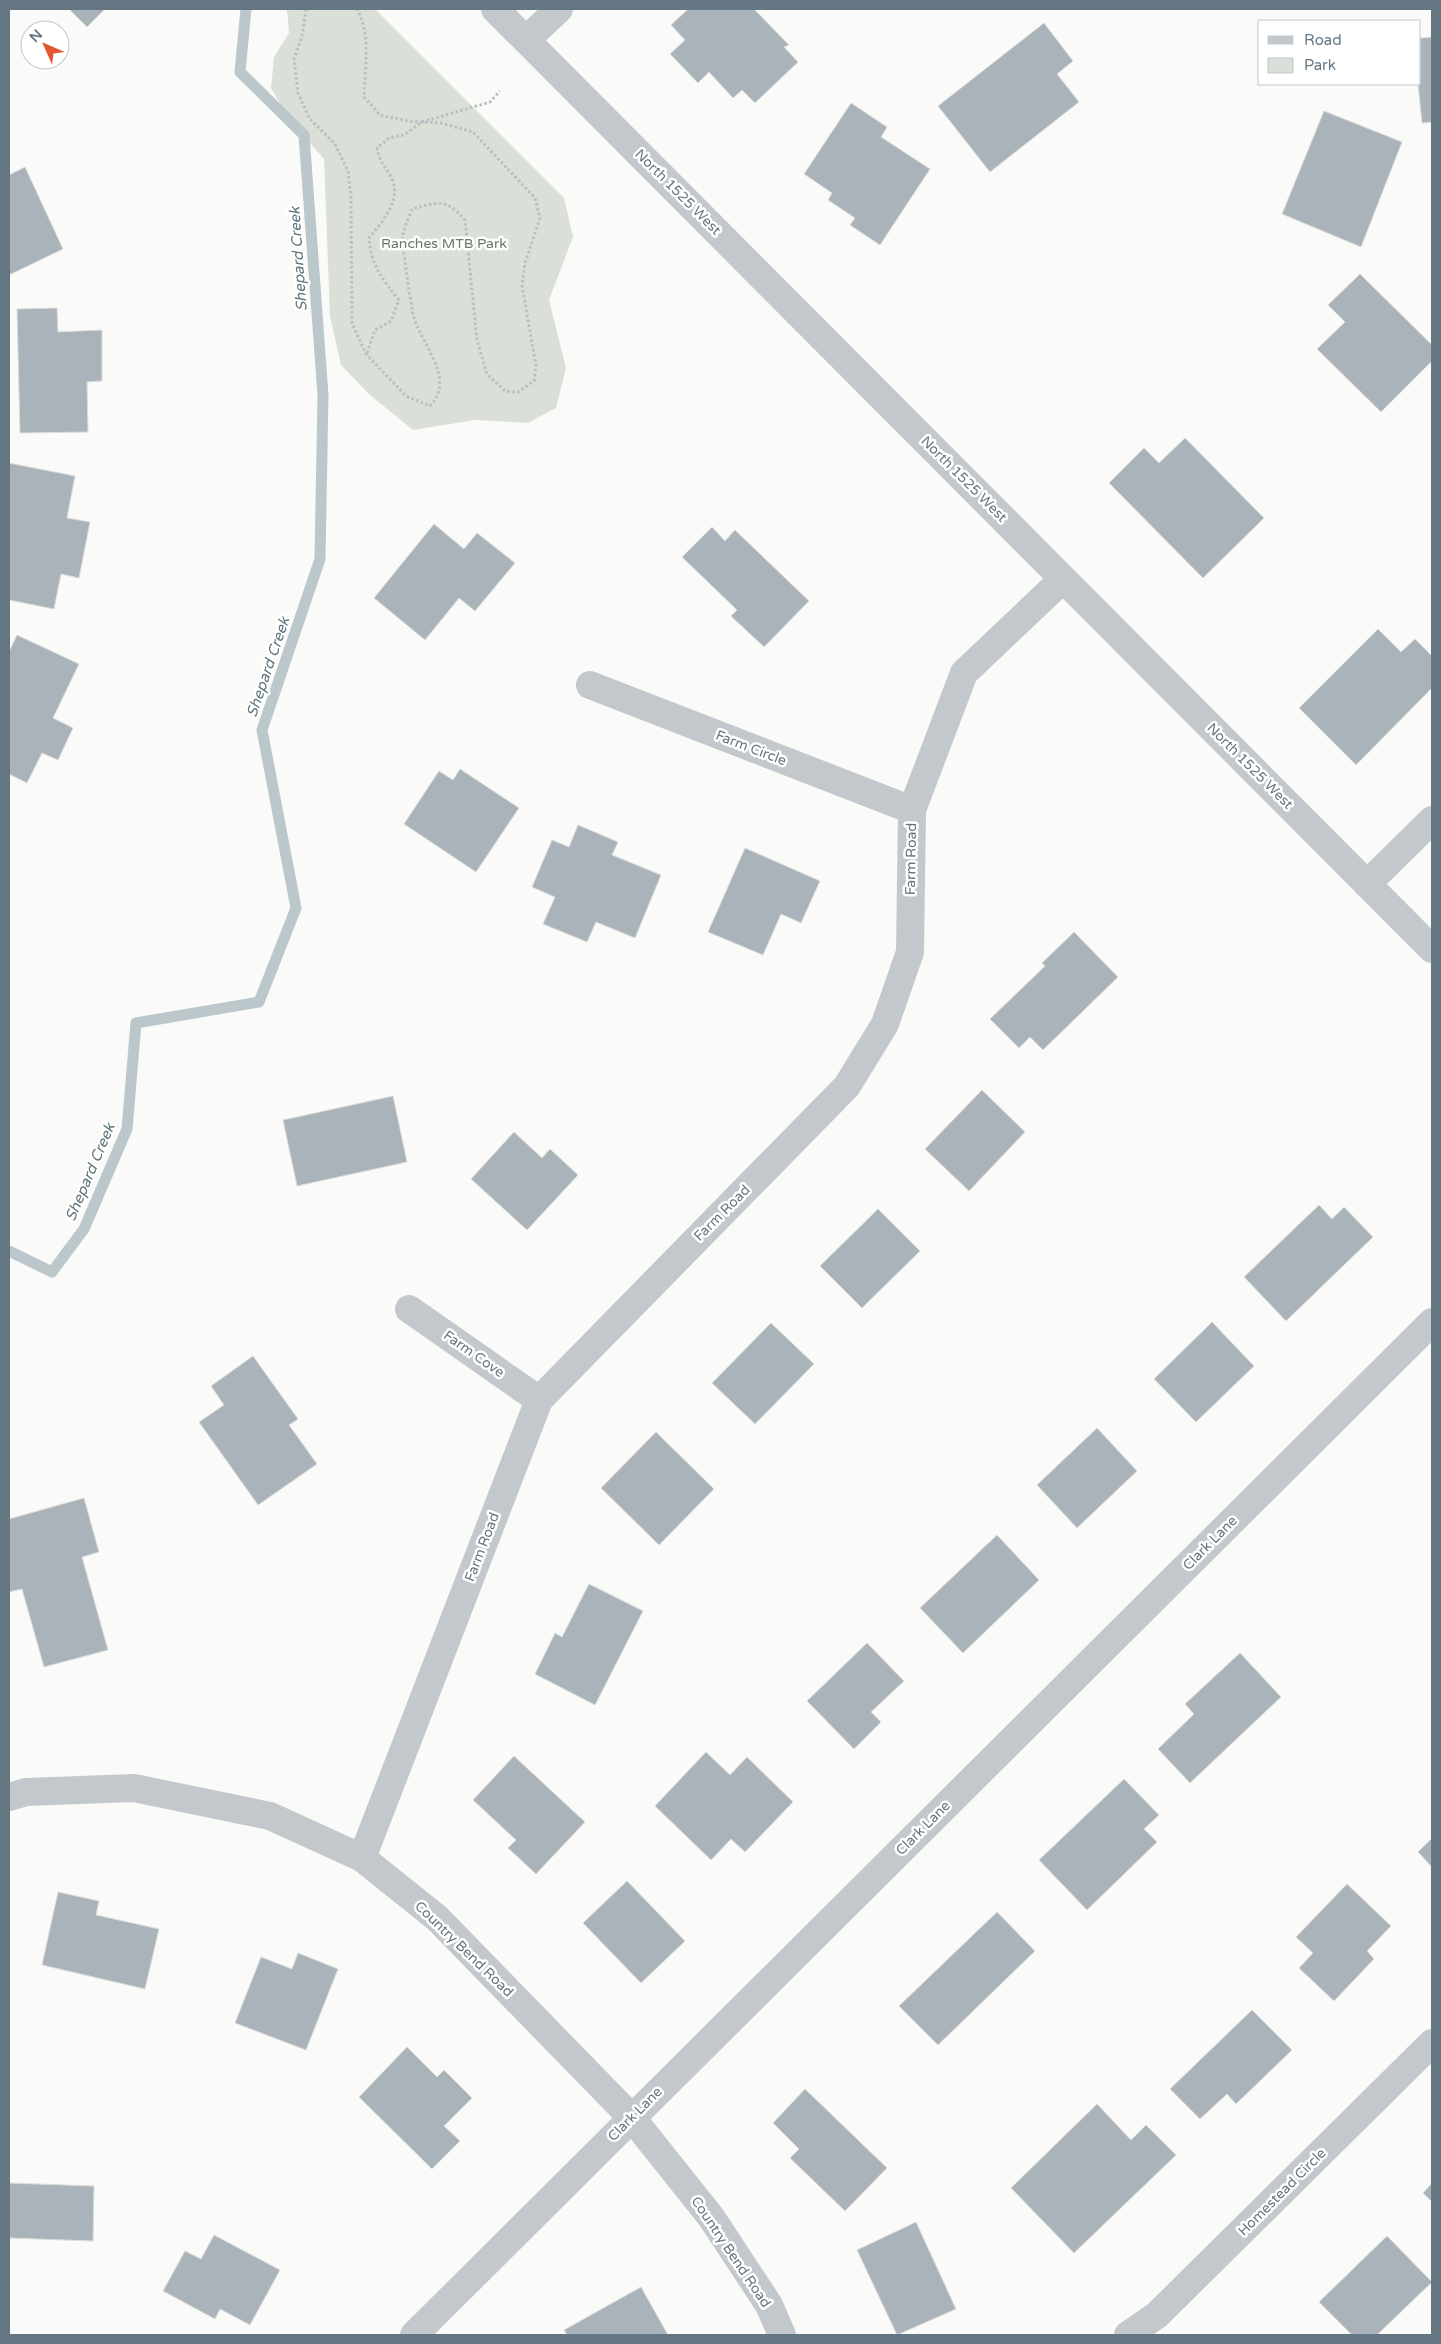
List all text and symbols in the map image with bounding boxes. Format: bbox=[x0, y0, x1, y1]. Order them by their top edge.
north arrow bbox=[20, 20, 70, 70]
legend bbox=[1258, 20, 1421, 85]
text: N bbox=[26, 26, 46, 46]
text: Road bbox=[1304, 31, 1342, 49]
text: Park bbox=[1304, 56, 1336, 74]
street label: North 1525 West bbox=[631, 145, 725, 239]
water label: Shepard Creek bbox=[285, 204, 311, 312]
park label: Ranches MTB Park bbox=[381, 235, 507, 252]
street label: North 1525 West bbox=[917, 432, 1011, 526]
water label: Shepard Creek bbox=[242, 613, 294, 719]
street label: North 1525 West bbox=[1203, 719, 1297, 813]
street label: Farm Circle bbox=[713, 727, 789, 769]
street label: Farm Road bbox=[902, 823, 920, 895]
water label: Shepard Creek bbox=[61, 1119, 119, 1224]
street label: Farm Road bbox=[690, 1181, 754, 1245]
street label: Farm Cove bbox=[440, 1327, 508, 1381]
street label: Farm Road bbox=[461, 1510, 503, 1584]
street label: Clark Lane bbox=[1179, 1512, 1241, 1574]
street label: Clark Lane bbox=[892, 1797, 954, 1859]
street label: Country Bend Road bbox=[411, 1898, 517, 2000]
street label: Clark Lane bbox=[604, 2083, 666, 2145]
street label: Homestead Circle bbox=[1235, 2145, 1329, 2239]
street label: Country Bend Road bbox=[687, 2193, 775, 2311]

